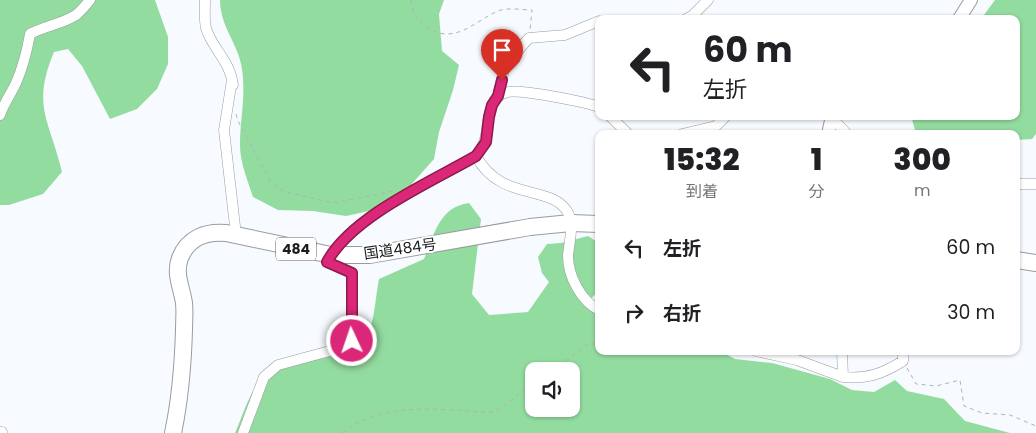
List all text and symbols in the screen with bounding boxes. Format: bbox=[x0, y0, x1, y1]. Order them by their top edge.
text: 60 m bbox=[703, 25, 793, 74]
pin bbox=[481, 29, 523, 80]
icon: left bbox=[620, 35, 685, 100]
icon: arrive bbox=[488, 36, 516, 64]
text: 左折 bbox=[703, 74, 747, 105]
text: 15:32 bbox=[664, 138, 740, 181]
text: 1 bbox=[811, 138, 822, 181]
text: 300 bbox=[893, 138, 951, 181]
text: m bbox=[914, 179, 930, 202]
text: 到着 bbox=[686, 180, 718, 203]
text: 分 bbox=[808, 180, 824, 203]
street label: 国道484号 bbox=[362, 233, 438, 264]
icon: left bbox=[620, 234, 648, 262]
text: 60 m bbox=[946, 234, 995, 261]
text: 左折 bbox=[663, 235, 701, 262]
road number: 484 bbox=[276, 238, 316, 260]
icon: right bbox=[620, 299, 648, 327]
text: 30 m bbox=[947, 299, 995, 326]
text: 右折 bbox=[663, 300, 701, 327]
position arrow bbox=[325, 314, 377, 366]
map controls bbox=[525, 362, 580, 417]
button: sound bbox=[525, 362, 580, 417]

